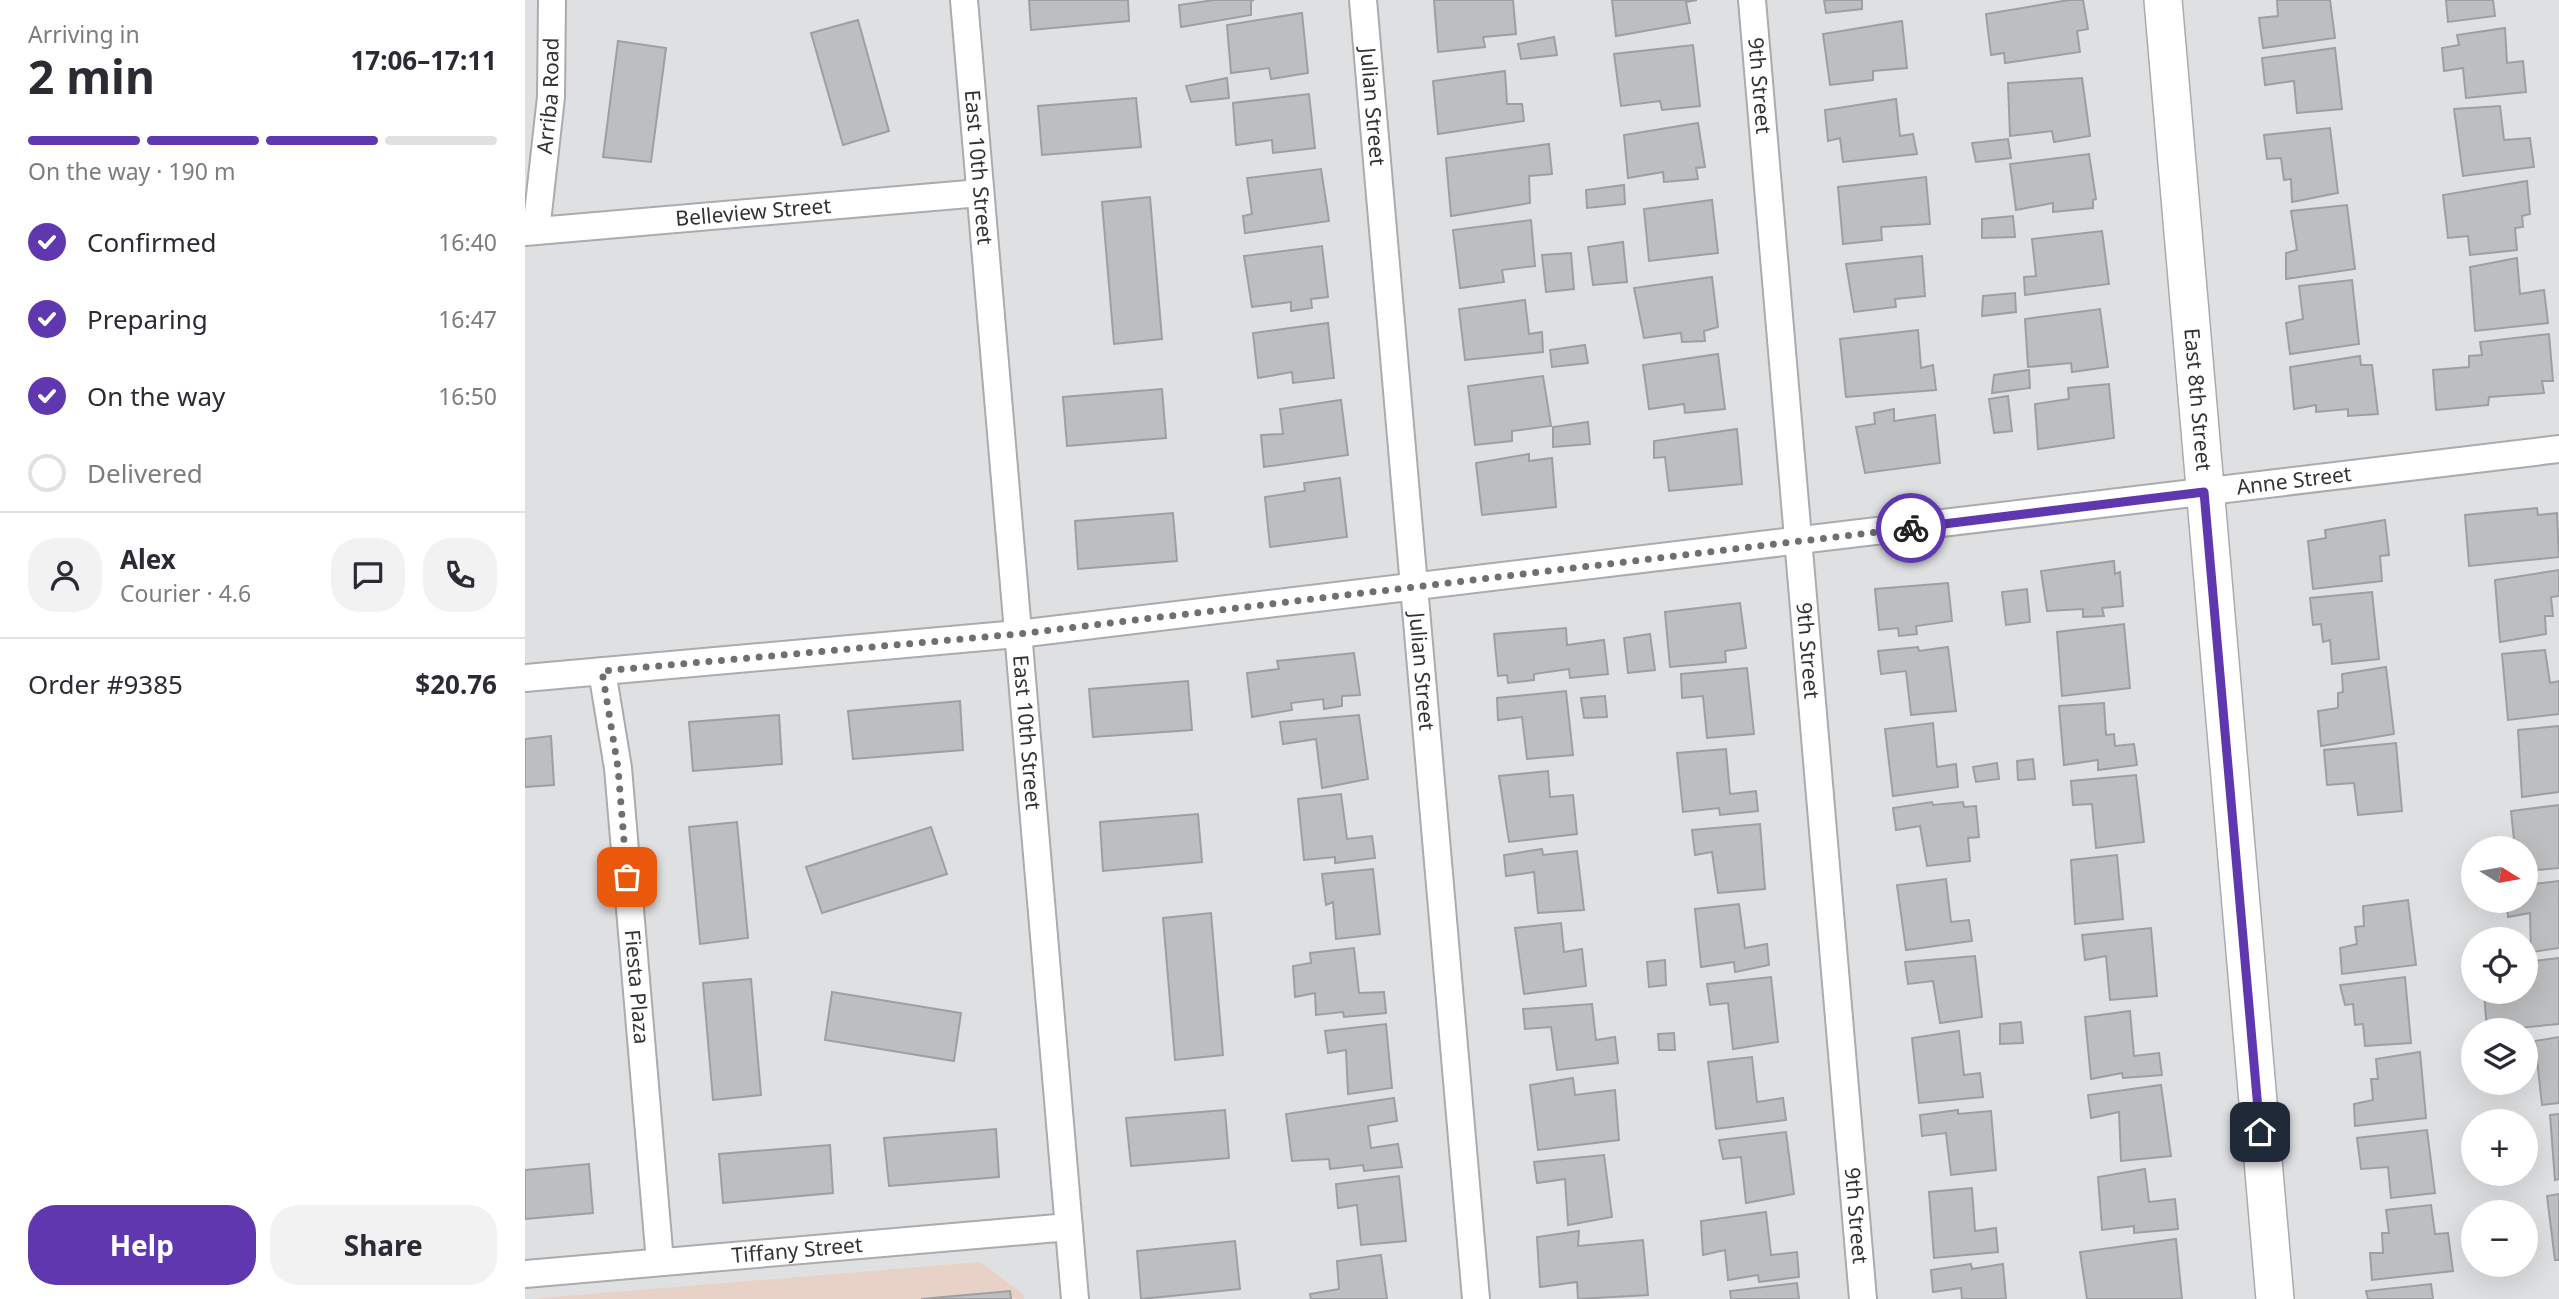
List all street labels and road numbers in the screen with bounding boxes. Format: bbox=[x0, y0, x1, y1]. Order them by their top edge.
street label: 9th Street bbox=[1742, 36, 1778, 135]
street label: Arriba Road bbox=[530, 37, 565, 155]
street label: Julian Street bbox=[1354, 44, 1392, 167]
street label: East 10th Street bbox=[959, 89, 1000, 246]
street label: Belleview Street bbox=[674, 191, 832, 232]
street label: East 8th Street bbox=[2178, 327, 2219, 472]
street label: Anne Street bbox=[2235, 459, 2353, 501]
street label: 9th Street bbox=[1791, 601, 1827, 700]
street label: Julian Street bbox=[1403, 609, 1442, 732]
street label: East 10th Street bbox=[1007, 654, 1048, 811]
street label: Fiesta Plaza bbox=[619, 928, 656, 1045]
street label: 9th Street bbox=[1839, 1166, 1875, 1265]
street label: Tiffany Street bbox=[730, 1230, 864, 1269]

